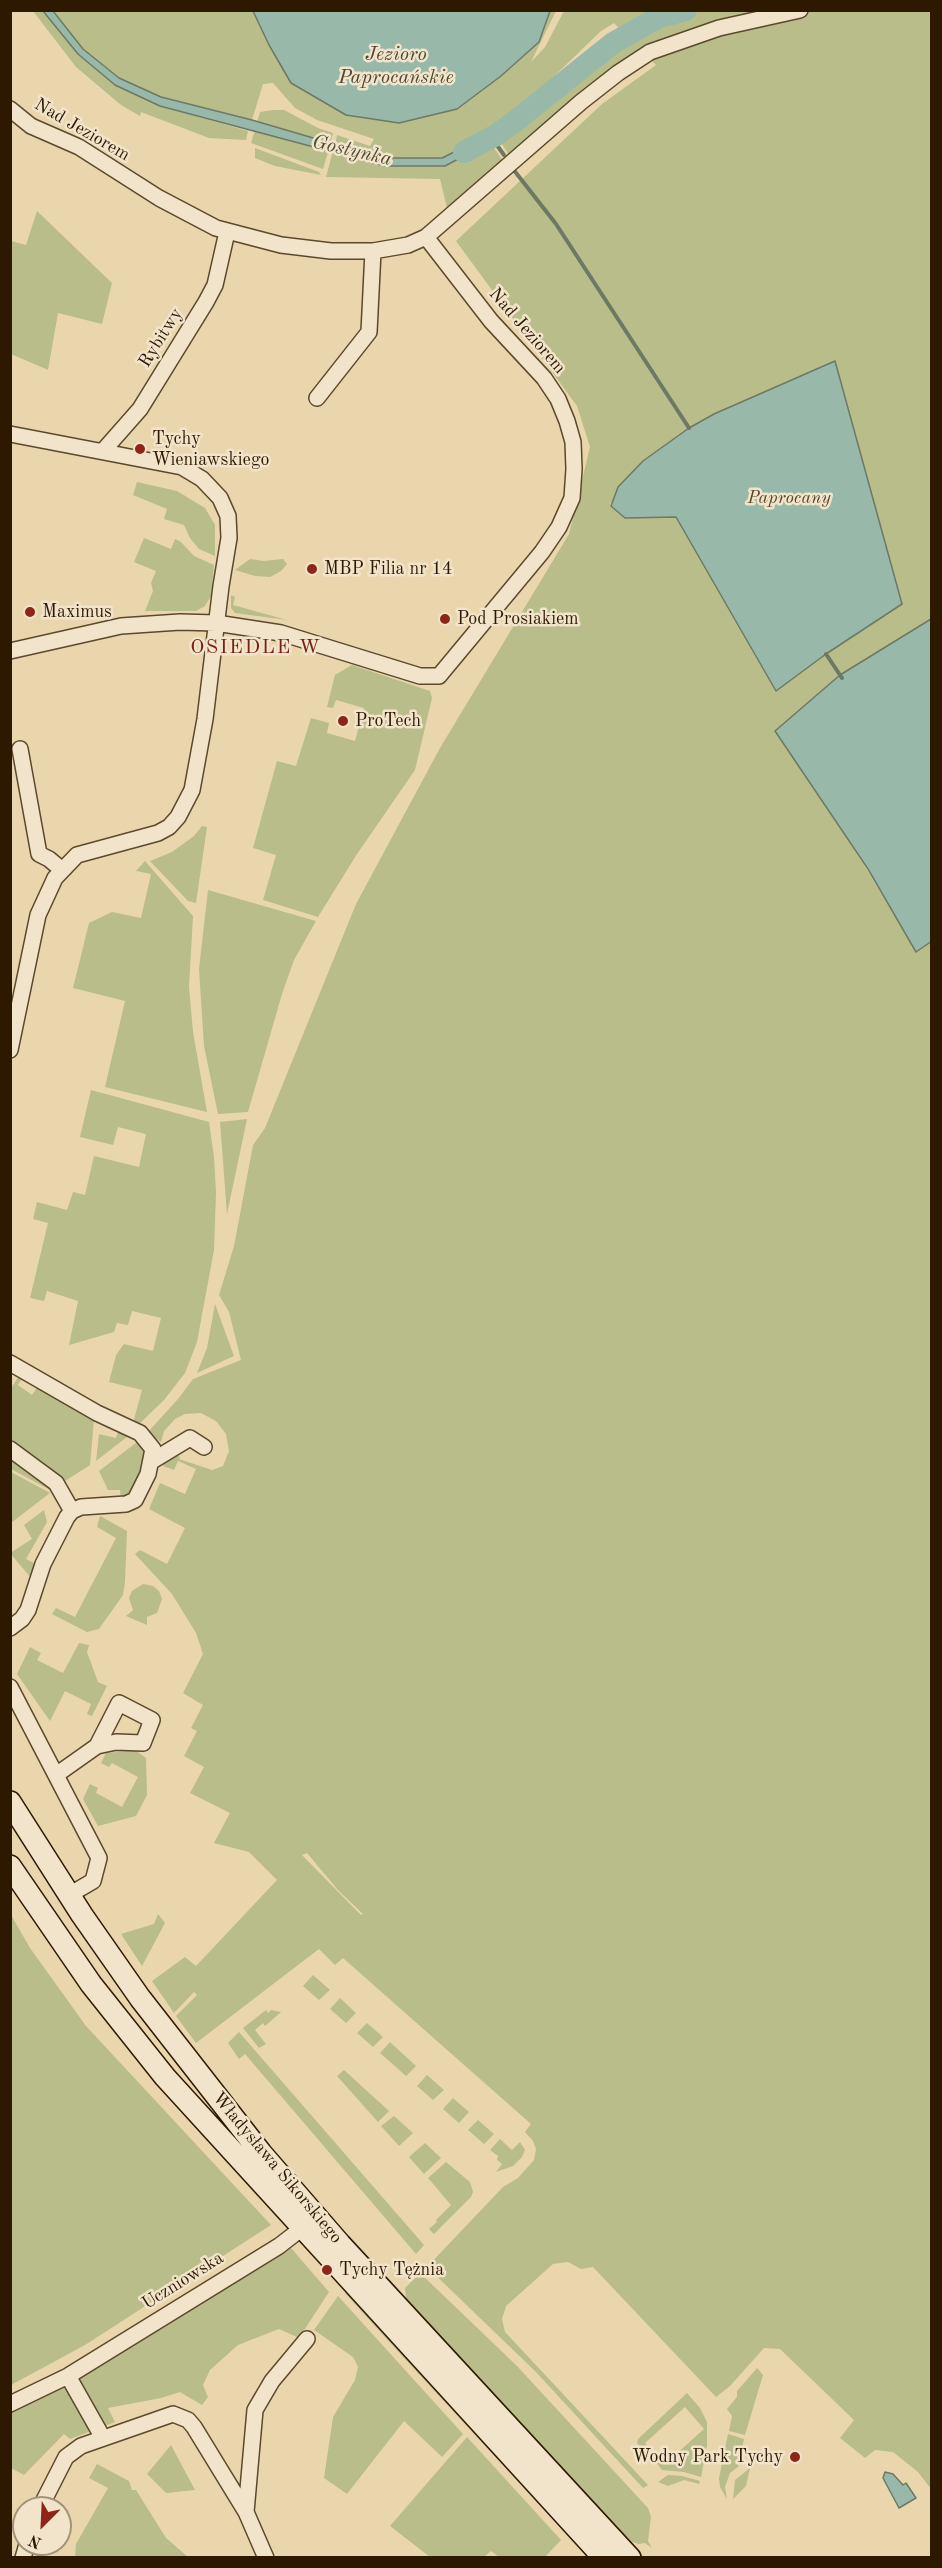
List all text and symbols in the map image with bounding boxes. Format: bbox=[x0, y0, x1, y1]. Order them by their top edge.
water label: Jezioro Paprocańskie bbox=[338, 43, 454, 90]
street label: Nad Jeziorem bbox=[30, 94, 134, 166]
water label: Gostynka bbox=[310, 130, 394, 172]
street label: Nad Jeziorem bbox=[484, 284, 570, 378]
street label: Rybitwy bbox=[134, 304, 188, 372]
place label: Tychy Wieniawskiego bbox=[152, 428, 270, 470]
marker: Tychy Wieniawskiego bbox=[133, 442, 147, 456]
park label: Paprocany bbox=[747, 487, 831, 509]
place label: MBP Filia nr 14 bbox=[324, 558, 452, 580]
marker: MBP Filia nr 14 bbox=[305, 562, 319, 576]
place label: Maximus bbox=[42, 601, 112, 623]
marker: Maximus bbox=[23, 605, 37, 619]
place label: Pod Prosiakiem bbox=[457, 608, 579, 630]
marker: Pod Prosiakiem bbox=[438, 612, 452, 626]
district label: OSIEDLE W bbox=[190, 636, 322, 660]
place label: ProTech bbox=[355, 710, 421, 732]
marker: ProTech bbox=[336, 714, 350, 728]
street label: Władysława Sikorskiego bbox=[207, 2088, 347, 2248]
street label: Uczniowska bbox=[138, 2247, 228, 2315]
place label: Tychy Tężnia bbox=[339, 2259, 444, 2281]
marker: Tychy Tężnia bbox=[320, 2263, 334, 2277]
place label: Wodny Park Tychy bbox=[632, 2446, 783, 2468]
marker: Wodny Park Tychy bbox=[788, 2450, 802, 2464]
north arrow bbox=[12, 2496, 72, 2556]
text: N bbox=[27, 2531, 44, 2550]

